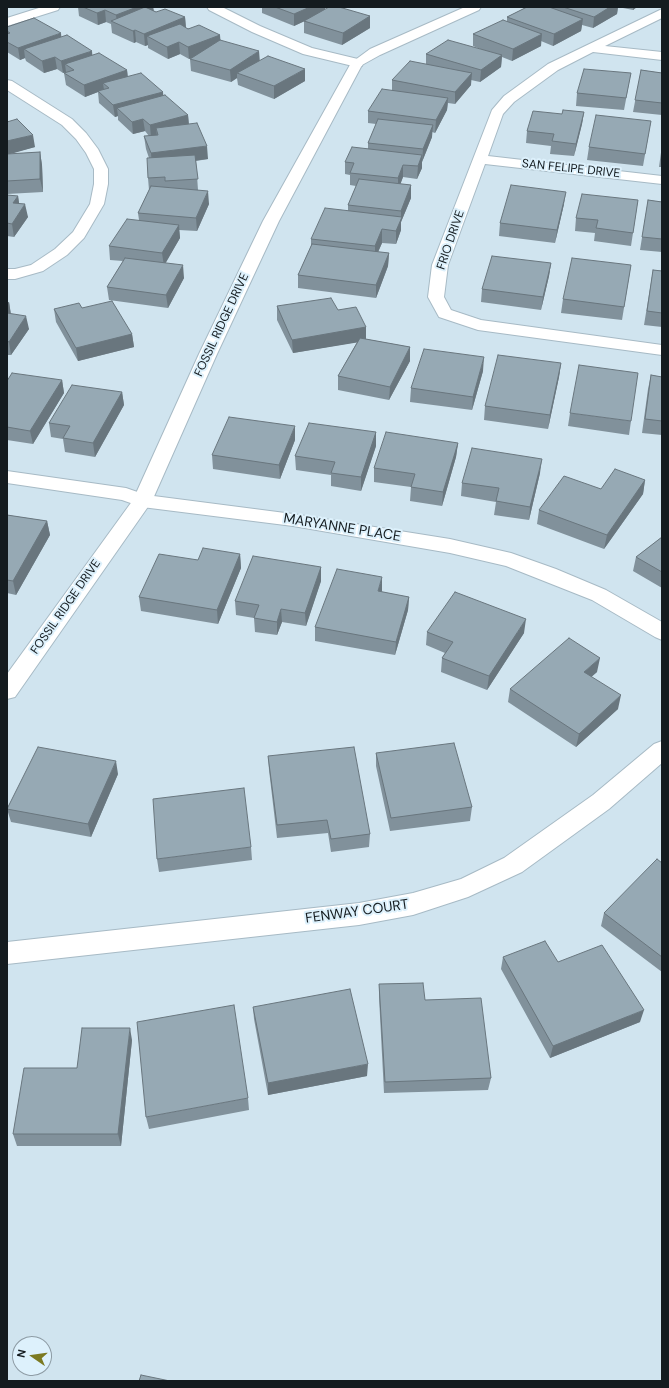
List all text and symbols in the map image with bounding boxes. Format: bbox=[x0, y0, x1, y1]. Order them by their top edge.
street label: SAN FELIPE DRIVE bbox=[521, 157, 621, 181]
street label: FRIO DRIVE bbox=[434, 208, 468, 272]
street label: FOSSIL RIDGE DRIVE bbox=[192, 271, 252, 379]
street label: MARYANNE PLACE bbox=[282, 510, 402, 546]
street label: FOSSIL RIDGE DRIVE bbox=[28, 557, 104, 657]
street label: FENWAY COURT bbox=[304, 896, 410, 928]
north arrow bbox=[12, 1336, 52, 1376]
text: N bbox=[14, 1348, 29, 1359]

